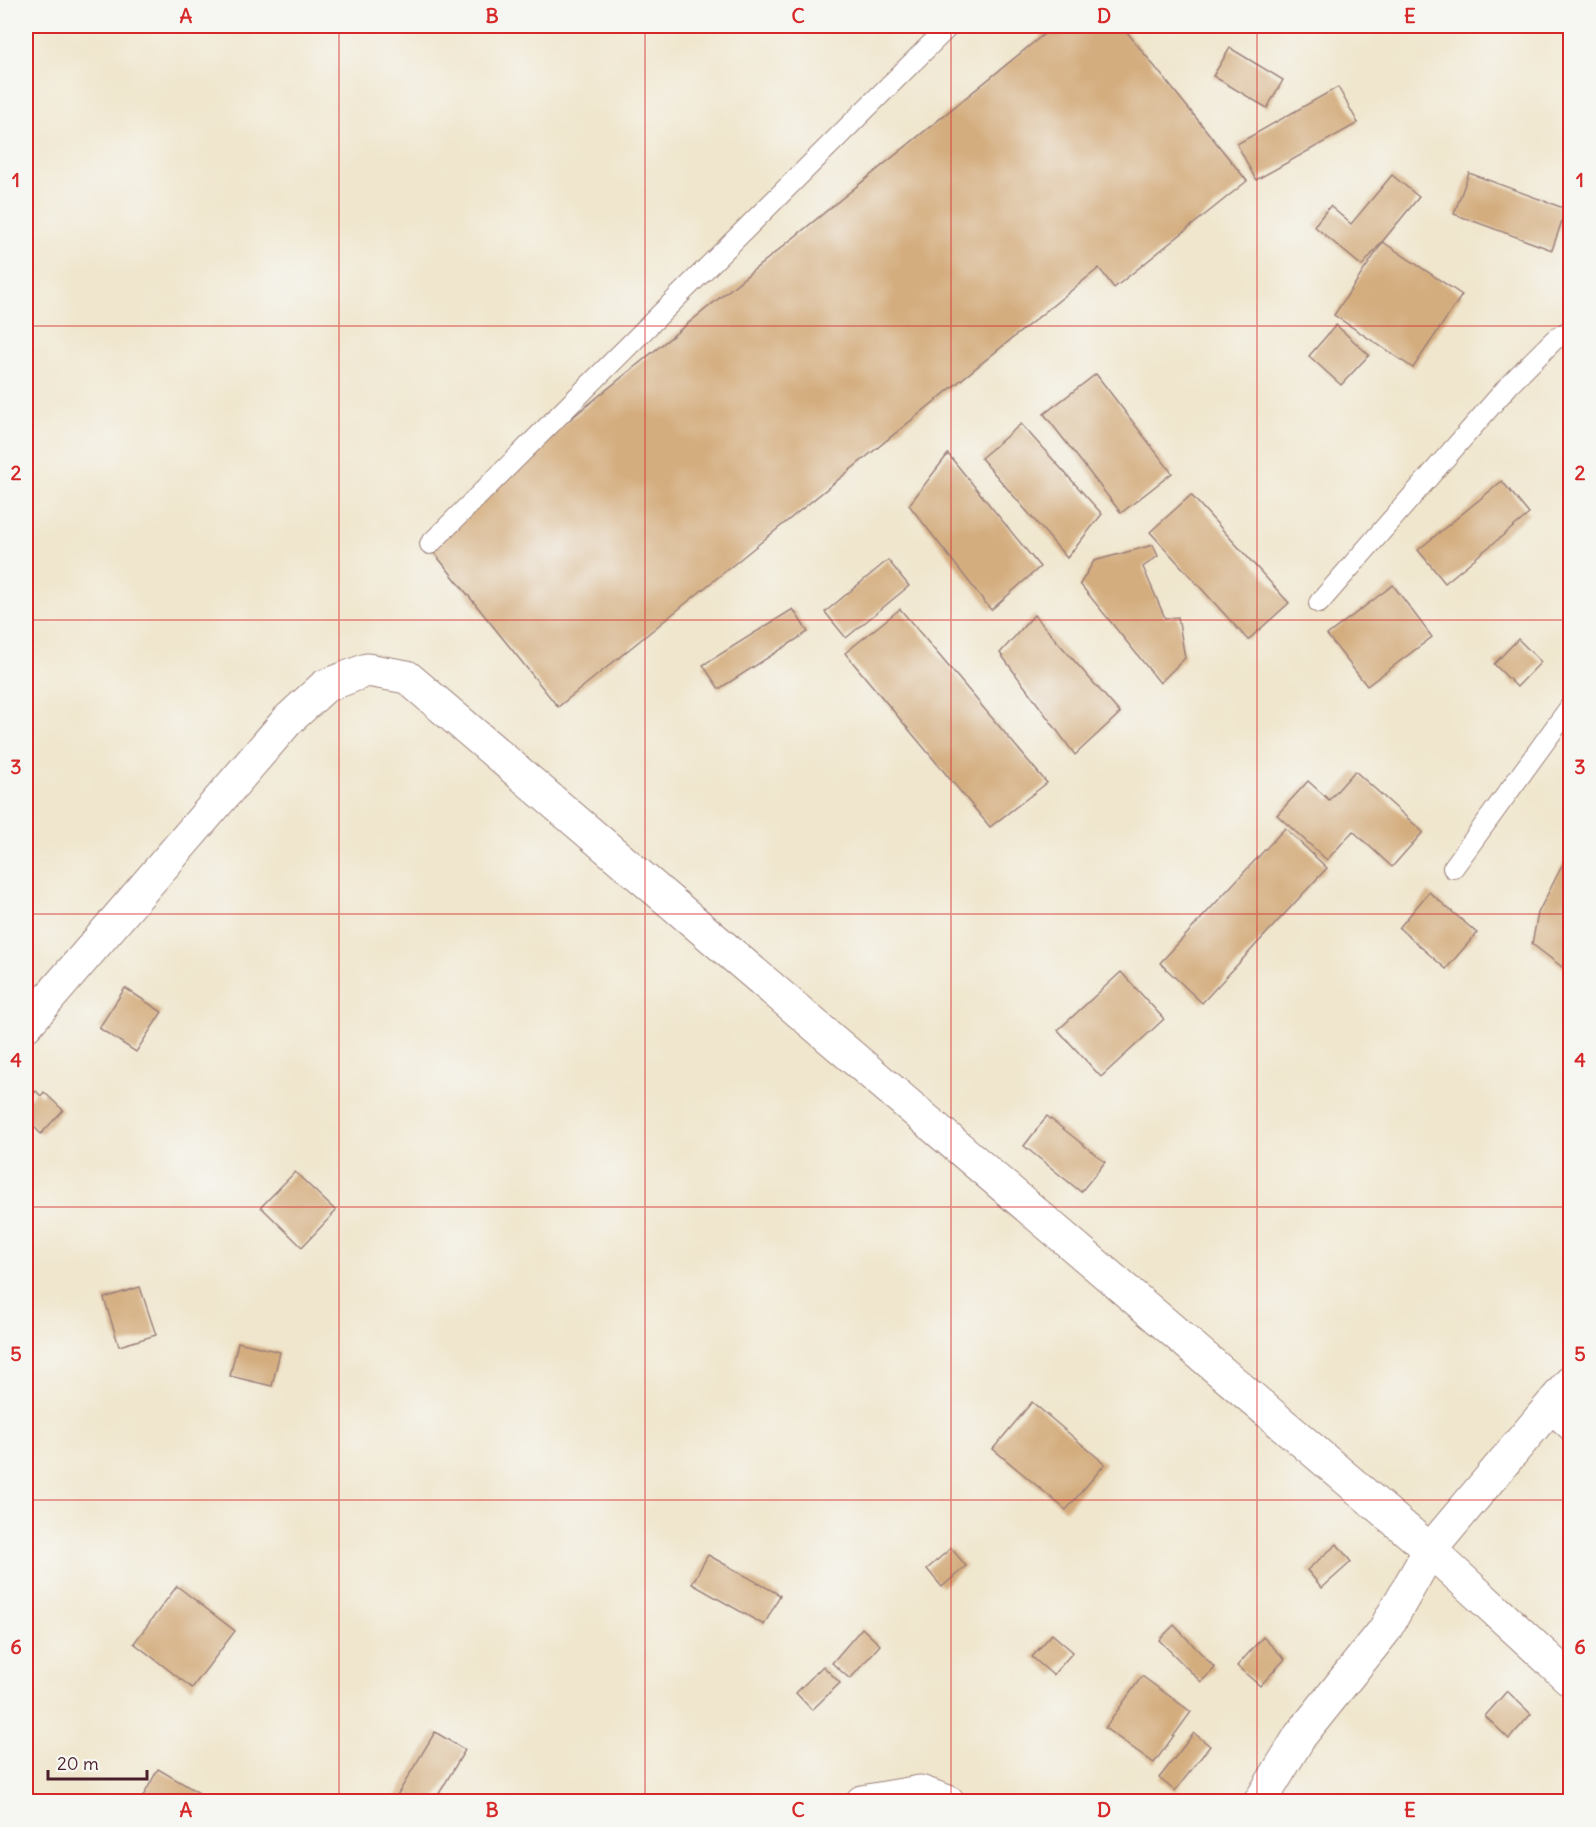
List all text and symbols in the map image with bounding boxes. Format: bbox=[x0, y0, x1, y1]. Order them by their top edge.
text: A bbox=[180, 3, 193, 28]
text: B bbox=[485, 3, 499, 28]
text: C bbox=[791, 3, 805, 28]
text: D bbox=[1097, 3, 1111, 28]
text: E bbox=[1404, 3, 1416, 28]
text: 1 bbox=[12, 167, 20, 192]
text: 1 bbox=[1576, 167, 1584, 192]
text: 2 bbox=[11, 460, 22, 485]
text: 2 bbox=[1575, 460, 1586, 485]
text: 3 bbox=[10, 754, 22, 779]
text: 3 bbox=[1574, 754, 1586, 779]
text: 4 bbox=[10, 1047, 22, 1072]
text: 4 bbox=[1574, 1047, 1586, 1072]
text: 5 bbox=[10, 1341, 22, 1366]
text: 5 bbox=[1574, 1341, 1586, 1366]
text: 6 bbox=[10, 1634, 22, 1659]
text: 6 bbox=[1574, 1634, 1586, 1659]
scale bar bbox=[48, 1743, 147, 1781]
text: 20 m bbox=[57, 1752, 99, 1775]
text: A bbox=[180, 1797, 193, 1822]
text: B bbox=[485, 1797, 499, 1822]
text: C bbox=[791, 1797, 805, 1822]
text: D bbox=[1097, 1797, 1111, 1822]
text: E bbox=[1404, 1797, 1416, 1822]

